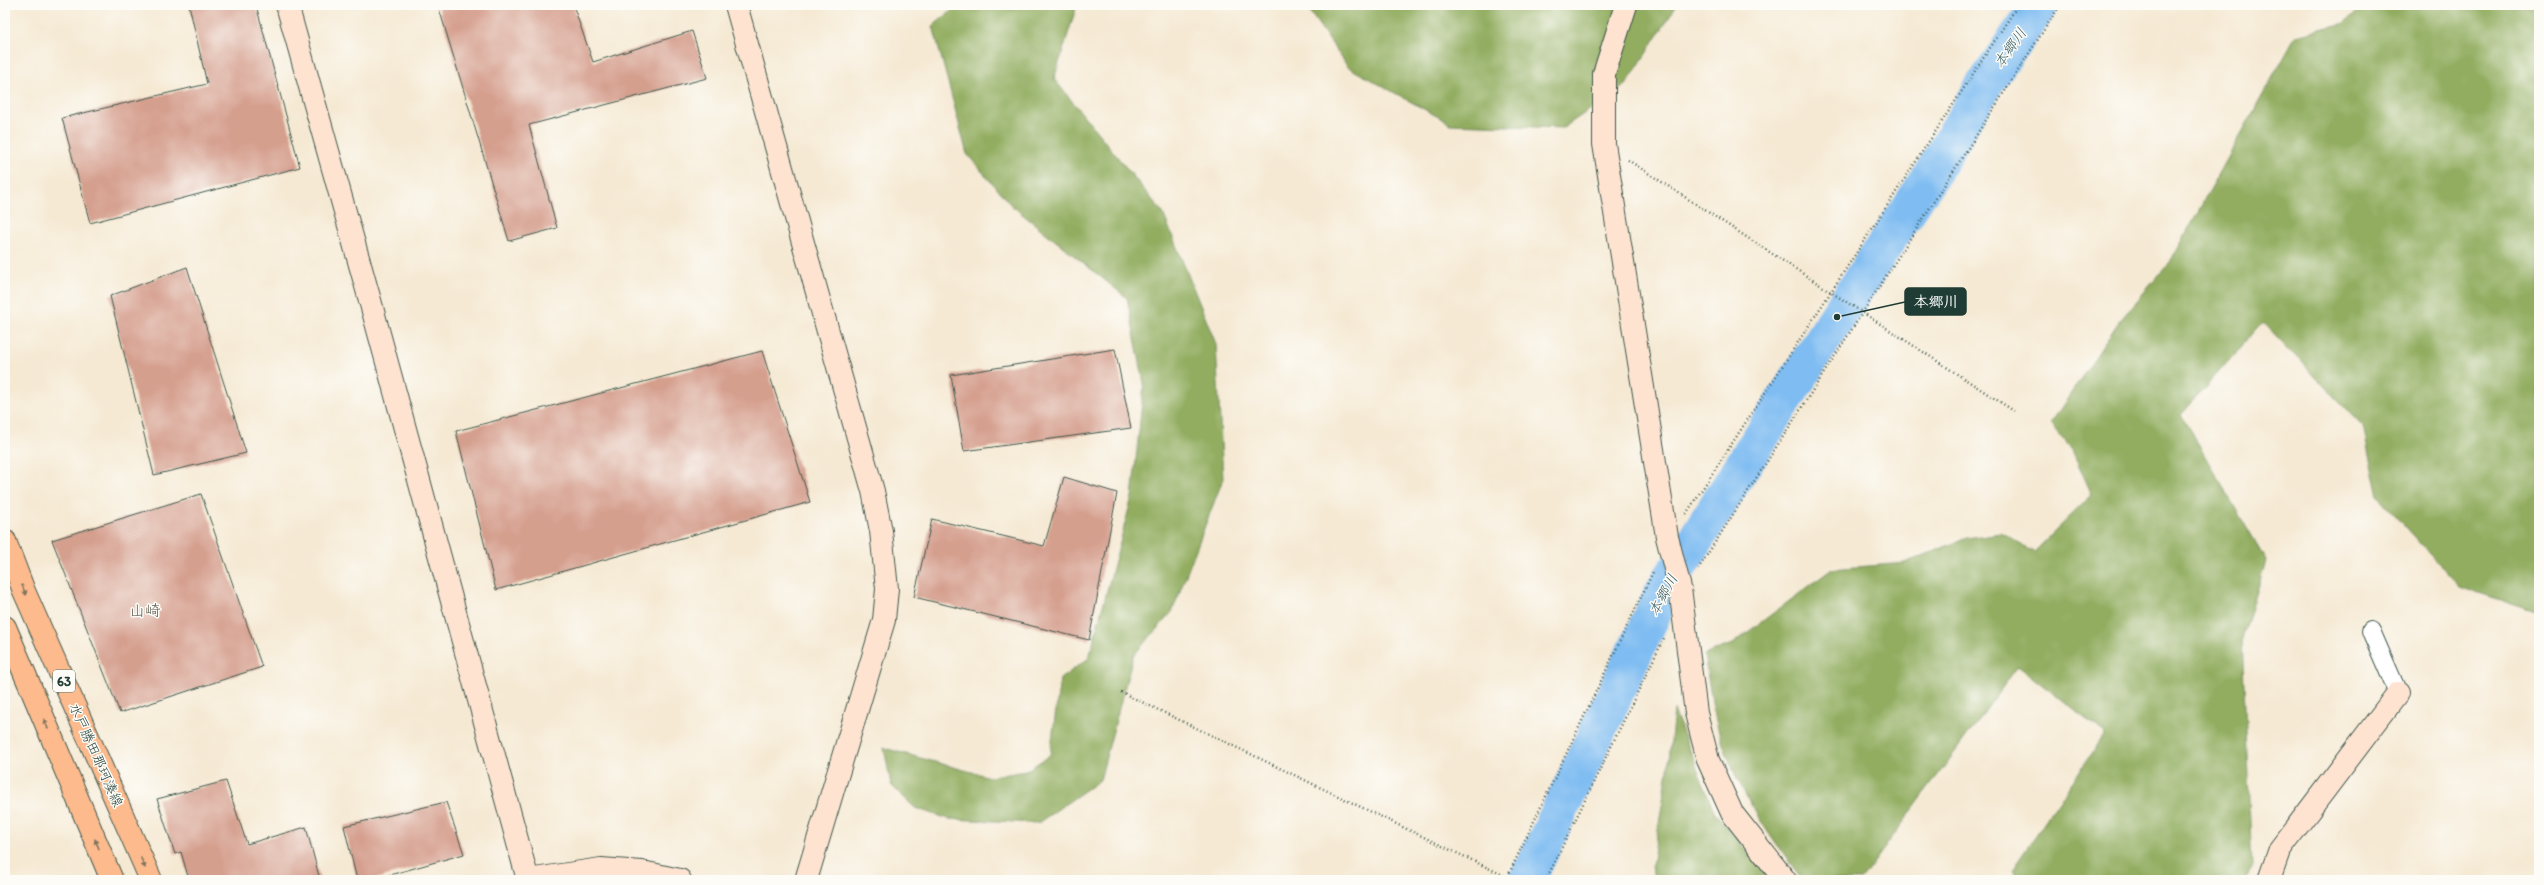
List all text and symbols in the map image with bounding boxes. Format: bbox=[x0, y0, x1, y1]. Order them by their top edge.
water label: 本郷川 bbox=[1990, 24, 2030, 72]
callout: 本郷川 bbox=[1905, 288, 1966, 315]
text: 本郷川 bbox=[1913, 293, 1959, 311]
water label: 本郷川 bbox=[1644, 571, 1682, 619]
one-way arrow bbox=[21, 585, 27, 596]
district label: 山崎 bbox=[129, 601, 161, 620]
road number: 63 bbox=[53, 670, 75, 692]
street label: 水戸勝田那珂湊線 bbox=[65, 700, 127, 810]
one-way arrow bbox=[43, 718, 49, 730]
one-way arrow bbox=[94, 839, 100, 850]
one-way arrow bbox=[140, 857, 146, 868]

